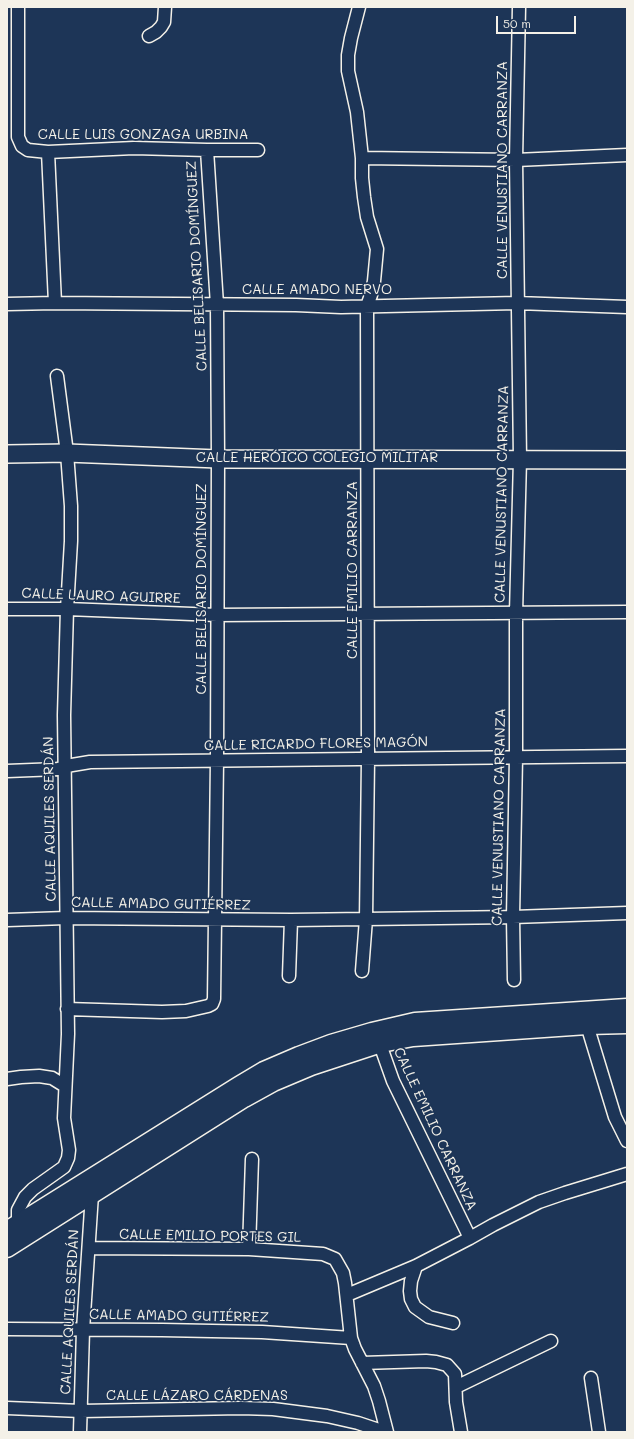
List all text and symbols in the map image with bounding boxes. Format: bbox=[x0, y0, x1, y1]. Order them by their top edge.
scale bar bbox=[498, 8, 578, 34]
text: 50 m bbox=[503, 15, 531, 31]
street label: CALLE VENUSTIANO CARRANZA bbox=[495, 61, 511, 279]
street label: CALLE LUIS GONZAGA URBINA bbox=[38, 127, 248, 143]
street label: CALLE BELISARIO DOMÍNGUEZ bbox=[183, 160, 211, 372]
street label: CALLE AMADO NERVO bbox=[242, 282, 392, 298]
street label: CALLE VENUSTIANO CARRANZA bbox=[492, 385, 512, 603]
street label: CALLE HERÓICO COLEGIO MILITAR bbox=[196, 450, 438, 466]
street label: CALLE EMILIO CARRANZA bbox=[345, 481, 361, 659]
street label: CALLE BELISARIO DOMÍNGUEZ bbox=[194, 484, 210, 694]
street label: CALLE LAURO AGUIRRE bbox=[21, 585, 181, 607]
street label: CALLE VENUSTIANO CARRANZA bbox=[489, 708, 509, 926]
street label: CALLE RICARDO FLORES MAGÓN bbox=[204, 734, 428, 754]
street label: CALLE AQUILES SERDÁN bbox=[40, 736, 60, 902]
street label: CALLE AMADO GUTIÉRREZ bbox=[71, 894, 251, 914]
street label: CALLE EMILIO CARRANZA bbox=[390, 1045, 480, 1213]
street label: CALLE EMILIO PORTES GIL bbox=[119, 1226, 301, 1246]
street label: CALLE AQUILES SERDÁN bbox=[57, 1229, 83, 1395]
street label: CALLE AMADO GUTIÉRREZ bbox=[89, 1306, 269, 1326]
street label: CALLE LÁZARO CÁRDENAS bbox=[106, 1388, 288, 1404]

